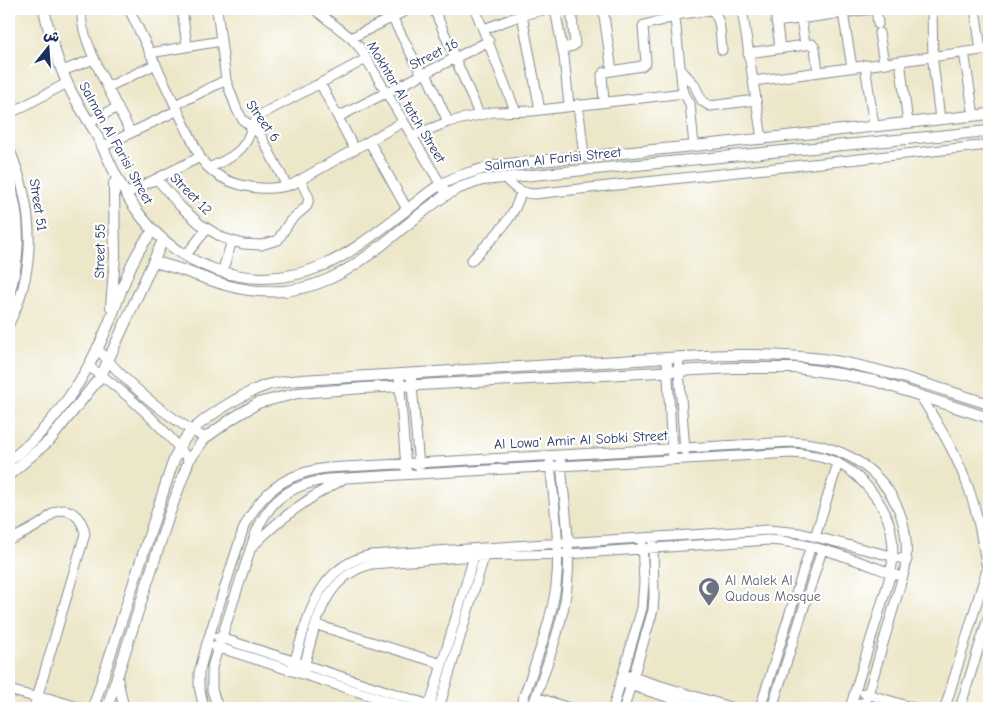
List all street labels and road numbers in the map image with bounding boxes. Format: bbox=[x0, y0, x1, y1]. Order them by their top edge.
street label: Street 16 bbox=[407, 34, 461, 74]
street label: Mokhtar Al tatch Street bbox=[363, 38, 450, 167]
street label: Salman Al Farisi Street bbox=[75, 79, 157, 208]
street label: Street 6 bbox=[242, 97, 284, 145]
street label: Salman Al Farisi Street bbox=[484, 143, 623, 175]
street label: Street 12 bbox=[166, 169, 216, 219]
street label: Street 51 bbox=[25, 178, 51, 232]
street label: Street 55 bbox=[91, 223, 109, 279]
street label: Al Lowa' Amir Al Sobki Street bbox=[494, 427, 669, 453]

